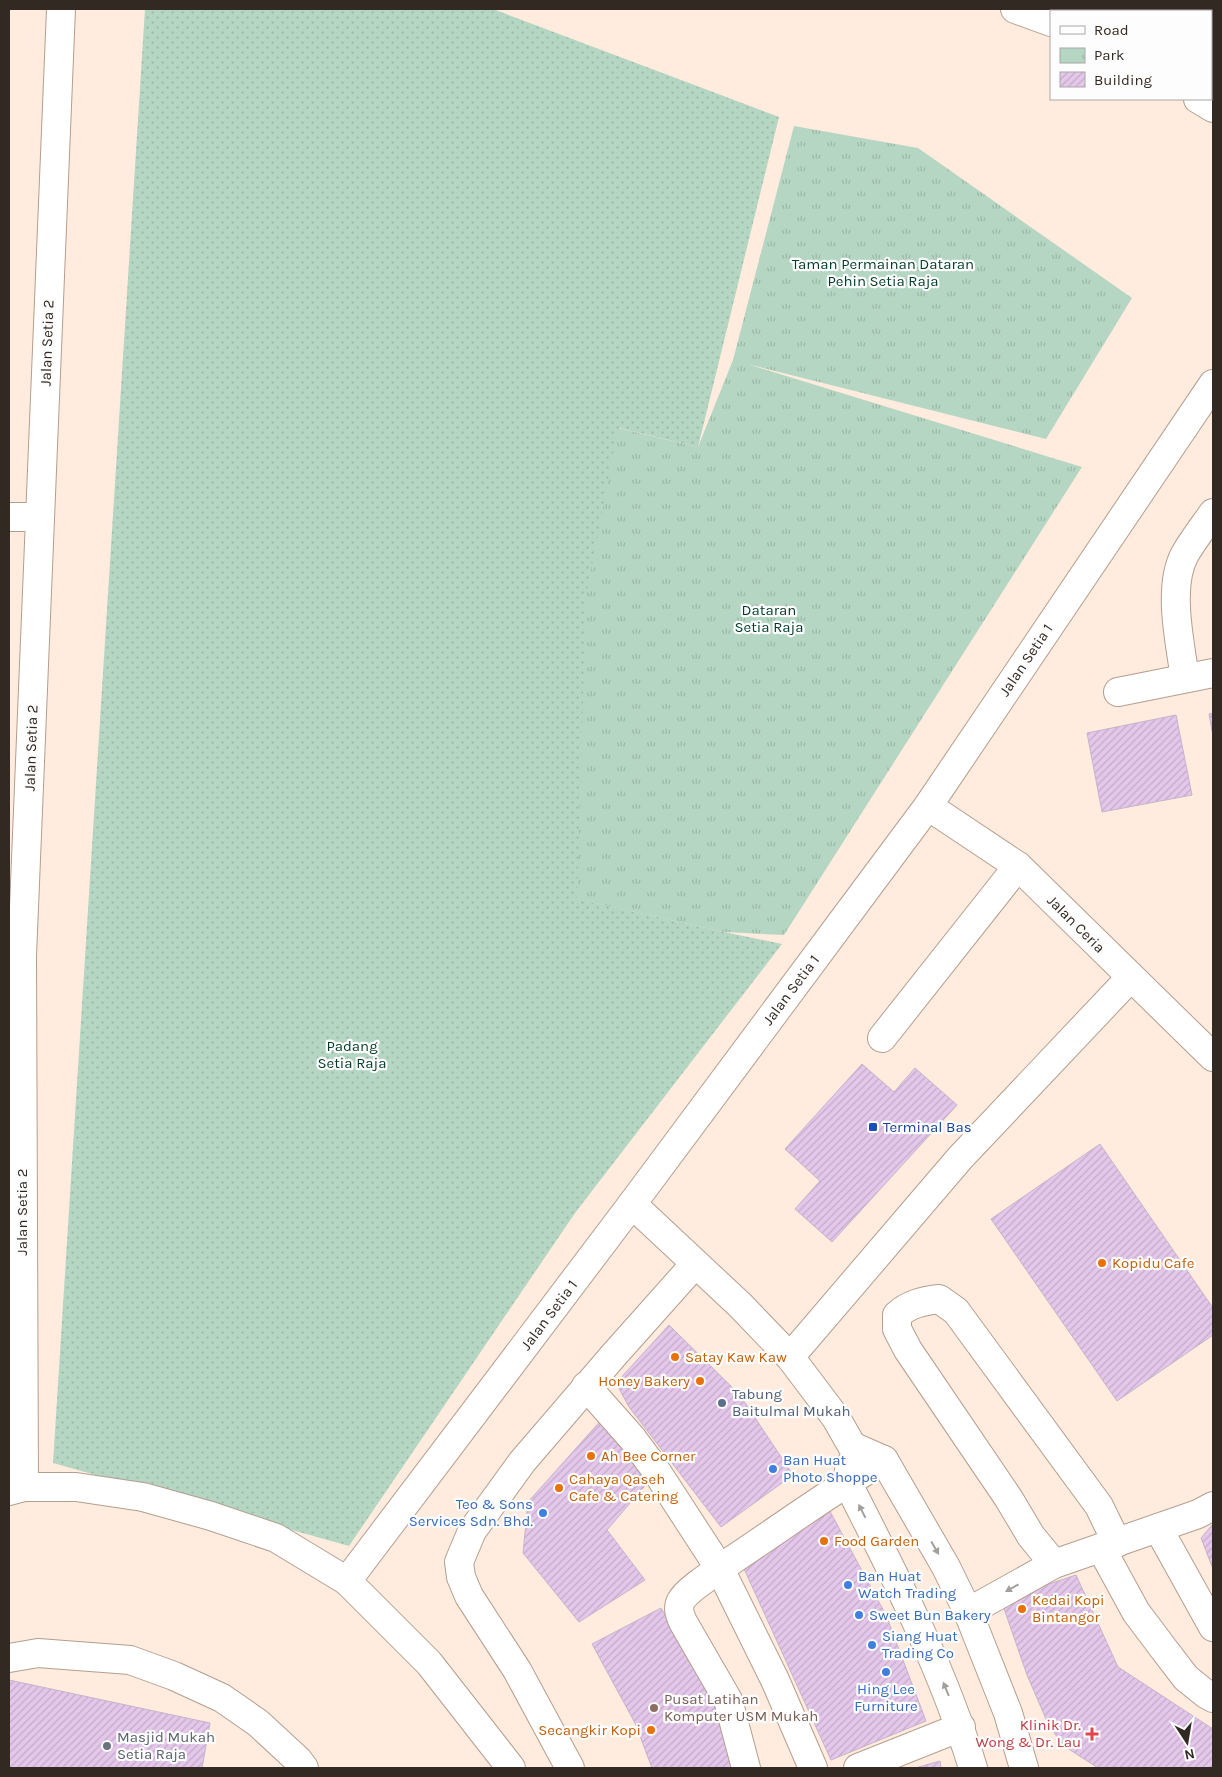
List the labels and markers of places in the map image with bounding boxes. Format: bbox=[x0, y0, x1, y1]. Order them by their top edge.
place label: Terminal Bas bbox=[883, 1118, 972, 1136]
marker: Terminal Bas bbox=[867, 1121, 879, 1133]
place label: Kopidu Cafe bbox=[1112, 1254, 1194, 1272]
marker: Kopidu Cafe bbox=[1096, 1257, 1108, 1269]
place label: Satay Kaw Kaw bbox=[685, 1348, 787, 1366]
marker: Satay Kaw Kaw bbox=[669, 1351, 681, 1363]
place label: Honey Bakery bbox=[598, 1372, 690, 1390]
marker: Honey Bakery bbox=[694, 1375, 706, 1387]
place label: Tabung Baitulmal Mukah bbox=[732, 1385, 851, 1420]
marker: Tabung Baitulmal Mukah bbox=[716, 1397, 728, 1409]
place label: Ah Bee Corner bbox=[601, 1447, 696, 1465]
marker: Ah Bee Corner bbox=[585, 1450, 597, 1462]
place label: Ban Huat Photo Shoppe bbox=[783, 1451, 878, 1486]
marker: Ban Huat Photo Shoppe bbox=[767, 1463, 779, 1475]
place label: Cahaya Qaseh Cafe & Catering bbox=[569, 1470, 679, 1505]
marker: Cahaya Qaseh Cafe & Catering bbox=[553, 1482, 565, 1494]
place label: Teo & Sons Services Sdn. Bhd. bbox=[409, 1495, 533, 1530]
marker: Teo & Sons Services Sdn. Bhd. bbox=[537, 1507, 549, 1519]
place label: Food Garden bbox=[834, 1532, 919, 1550]
marker: Food Garden bbox=[818, 1535, 830, 1547]
place label: Ban Huat Watch Trading bbox=[858, 1567, 957, 1602]
marker: Ban Huat Watch Trading bbox=[842, 1579, 854, 1591]
place label: Kedai Kopi Bintangor bbox=[1032, 1591, 1105, 1626]
marker: Kedai Kopi Bintangor bbox=[1016, 1603, 1028, 1615]
place label: Sweet Bun Bakery bbox=[869, 1606, 991, 1624]
marker: Sweet Bun Bakery bbox=[853, 1609, 865, 1621]
place label: Siang Huat Trading Co bbox=[882, 1627, 958, 1662]
marker: Siang Huat Trading Co bbox=[866, 1639, 878, 1651]
marker: Hing Lee Furniture bbox=[880, 1666, 892, 1678]
place label: Hing Lee Furniture bbox=[854, 1680, 918, 1715]
place label: Pusat Latihan Komputer USM Mukah bbox=[664, 1690, 818, 1725]
marker: Pusat Latihan Komputer USM Mukah bbox=[648, 1702, 660, 1714]
place label: Klinik Dr. Wong & Dr. Lau bbox=[976, 1716, 1081, 1751]
place label: Secangkir Kopi bbox=[538, 1721, 641, 1739]
marker: Secangkir Kopi bbox=[645, 1724, 657, 1736]
marker: Klinik Dr. Wong & Dr. Lau bbox=[1085, 1727, 1099, 1741]
place label: Masjid Mukah Setia Raja bbox=[117, 1728, 215, 1763]
marker: Masjid Mukah Setia Raja bbox=[101, 1740, 113, 1752]

